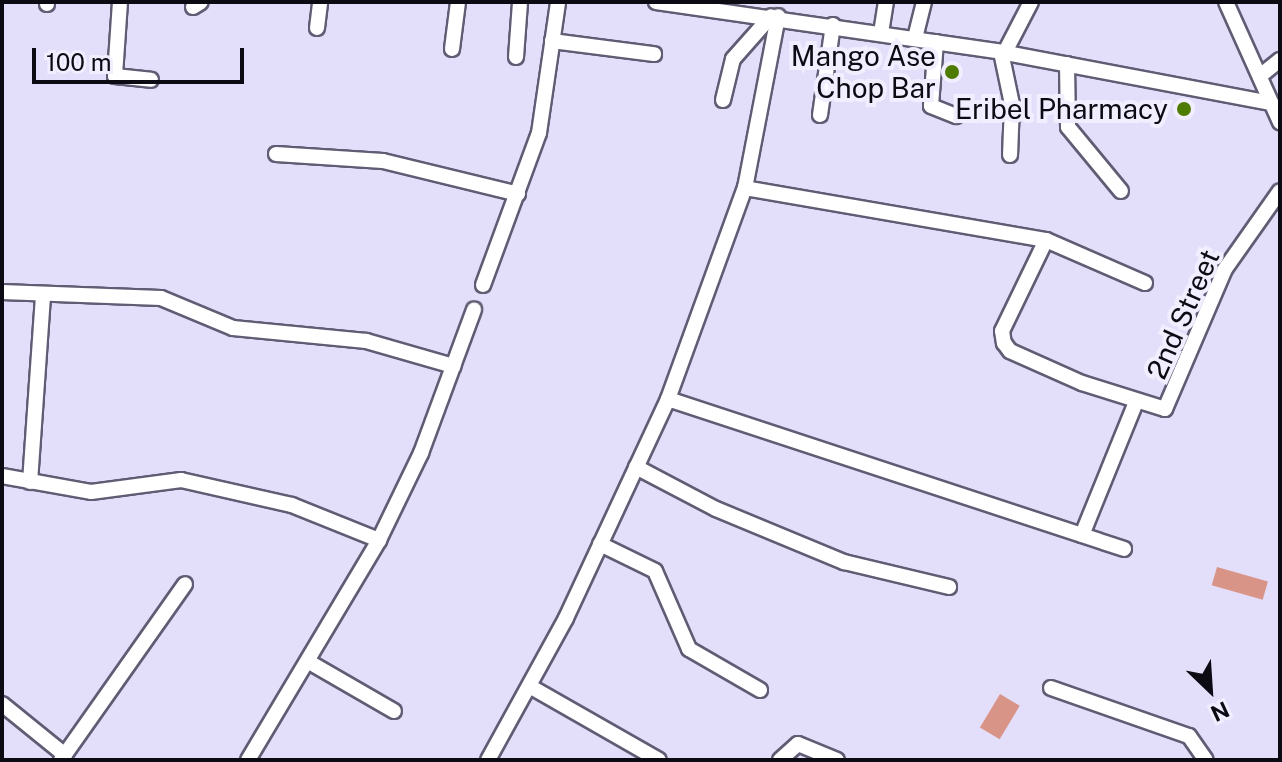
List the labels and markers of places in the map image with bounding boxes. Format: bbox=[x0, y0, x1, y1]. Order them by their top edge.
place label: Mango Ase Chop Bar bbox=[791, 39, 936, 105]
marker: Mango Ase Chop Bar bbox=[943, 63, 961, 81]
place label: Eribel Pharmacy bbox=[955, 92, 1168, 126]
marker: Eribel Pharmacy bbox=[1175, 100, 1193, 118]

